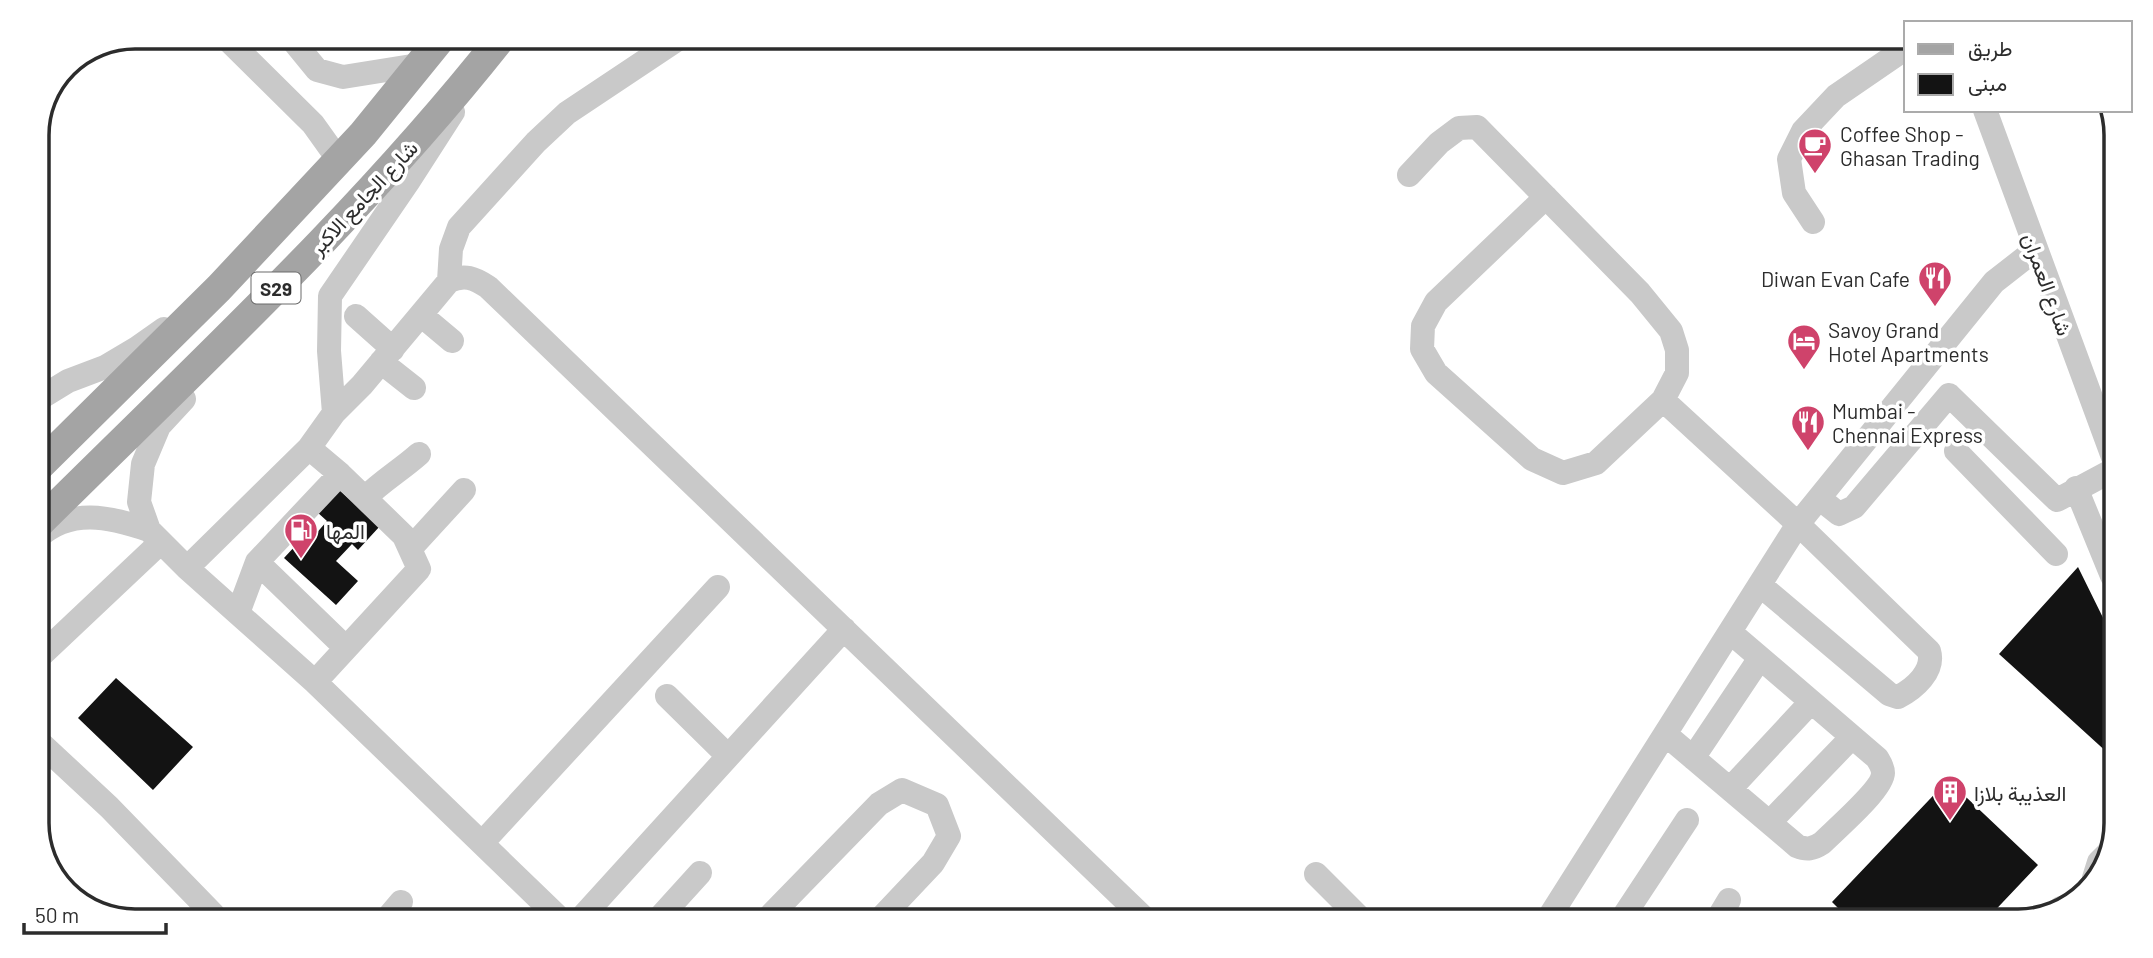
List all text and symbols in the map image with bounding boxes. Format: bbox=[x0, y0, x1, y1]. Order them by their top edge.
legend bbox=[1904, 21, 2132, 112]
text: طريق bbox=[1968, 35, 2013, 62]
text: مبنى bbox=[1968, 70, 2007, 96]
place label: Coffee Shop - Ghasan Trading bbox=[1840, 121, 1980, 170]
cafe icon: Coffee Shop - Ghasan Trading bbox=[1796, 126, 1834, 175]
street label: شارع الجامع الاكبر bbox=[303, 135, 424, 262]
street label: شارع العمران bbox=[2015, 229, 2078, 340]
restaurant icon: Diwan Evan Cafe bbox=[1916, 259, 1954, 308]
place label: Diwan Evan Cafe bbox=[1761, 266, 1910, 291]
road number: S29 bbox=[252, 272, 300, 304]
place label: Savoy Grand Hotel Apartments bbox=[1828, 317, 1989, 366]
hotel icon: Savoy Grand Hotel Apartments bbox=[1785, 322, 1823, 371]
place label: Mumbai - Chennai Express bbox=[1832, 398, 1983, 447]
restaurant icon: Mumbai - Chennai Express bbox=[1789, 403, 1827, 452]
fuel station icon: المه‍ا bbox=[282, 511, 320, 560]
place label: المه‍ا bbox=[326, 518, 365, 545]
building icon: العذيبة بلازا bbox=[1931, 773, 1969, 822]
place label: العذيبة بلازا bbox=[1974, 780, 2067, 807]
scale bar bbox=[24, 892, 166, 936]
text: 50 m bbox=[35, 902, 79, 927]

